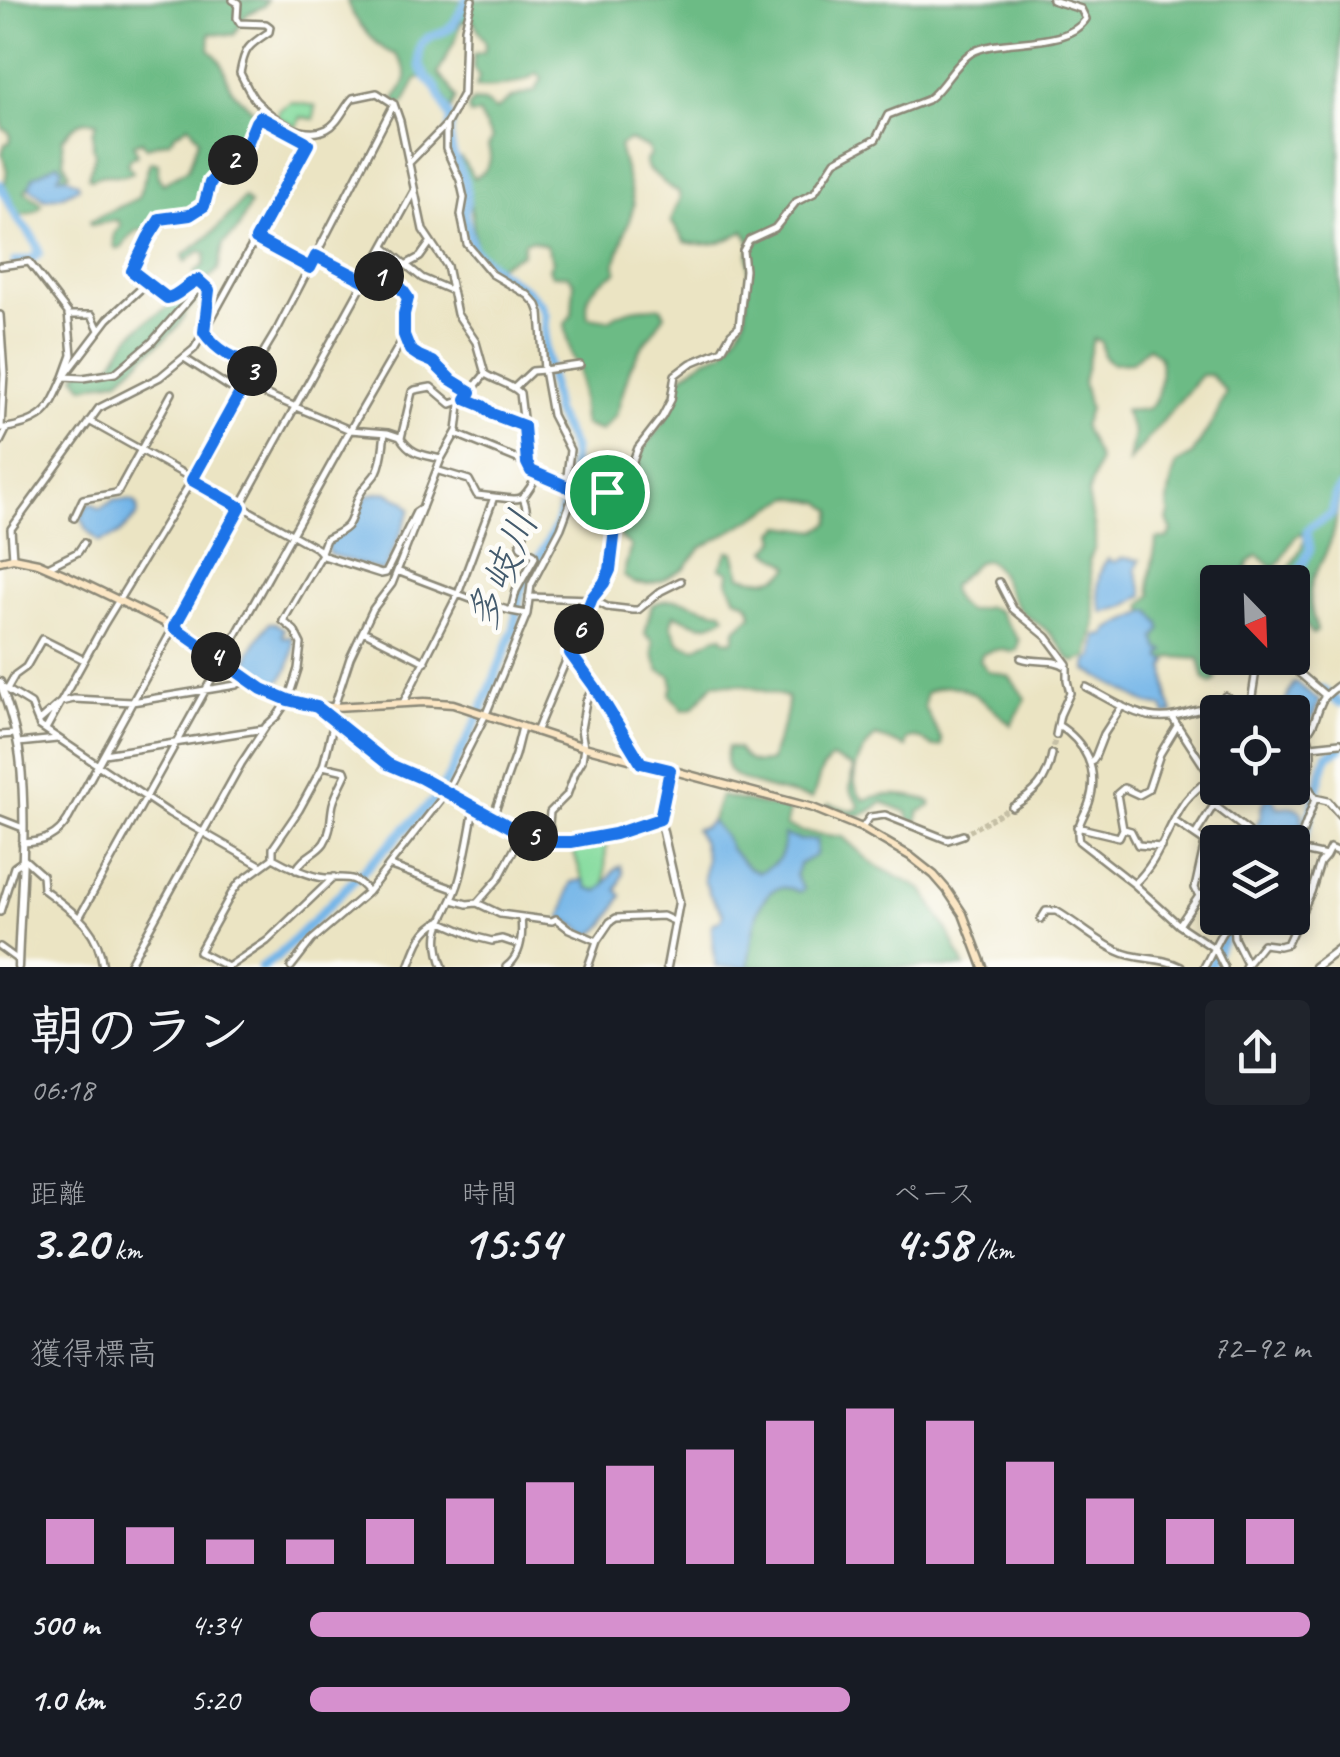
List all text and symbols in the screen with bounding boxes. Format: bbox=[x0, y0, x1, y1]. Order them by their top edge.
pin: 2 bbox=[208, 135, 258, 185]
text: 2 bbox=[227, 142, 239, 177]
pin: 1 bbox=[354, 251, 404, 301]
text: 1 bbox=[373, 258, 385, 293]
pin: 3 bbox=[227, 346, 277, 396]
text: 3 bbox=[246, 353, 258, 388]
pin bbox=[565, 450, 650, 535]
icon: arrive bbox=[580, 465, 635, 520]
water label: 多岐川 bbox=[454, 503, 550, 639]
north arrow bbox=[1200, 565, 1310, 675]
map controls bbox=[1200, 565, 1310, 935]
pin: 6 bbox=[554, 604, 604, 654]
text: 6 bbox=[572, 611, 586, 646]
pin: 4 bbox=[191, 632, 241, 682]
text: 4 bbox=[210, 639, 222, 674]
button: locate bbox=[1200, 695, 1310, 805]
pin: 5 bbox=[508, 811, 558, 861]
text: 5 bbox=[527, 818, 539, 853]
button: layers bbox=[1200, 825, 1310, 935]
text: 朝のラン bbox=[30, 996, 250, 1066]
button: share bbox=[1205, 1000, 1310, 1105]
text: 06:18 bbox=[30, 1069, 94, 1110]
text: 距離 bbox=[30, 1176, 86, 1211]
text: 時間 bbox=[462, 1176, 518, 1211]
text: ペース bbox=[893, 1176, 976, 1211]
text: 3.20 bbox=[30, 1211, 107, 1274]
text: 15:54 bbox=[462, 1211, 560, 1274]
text: 4:58 bbox=[893, 1211, 970, 1274]
text: km bbox=[107, 1232, 142, 1267]
text: /km bbox=[970, 1232, 1013, 1267]
text: 72–92 m bbox=[1212, 1327, 1310, 1368]
text: 獲得標高 bbox=[30, 1333, 158, 1374]
text: 500 m bbox=[30, 1604, 99, 1645]
text: 4:34 bbox=[190, 1604, 240, 1645]
text: 1.0 km bbox=[30, 1679, 104, 1720]
text: 5:20 bbox=[190, 1679, 240, 1720]

